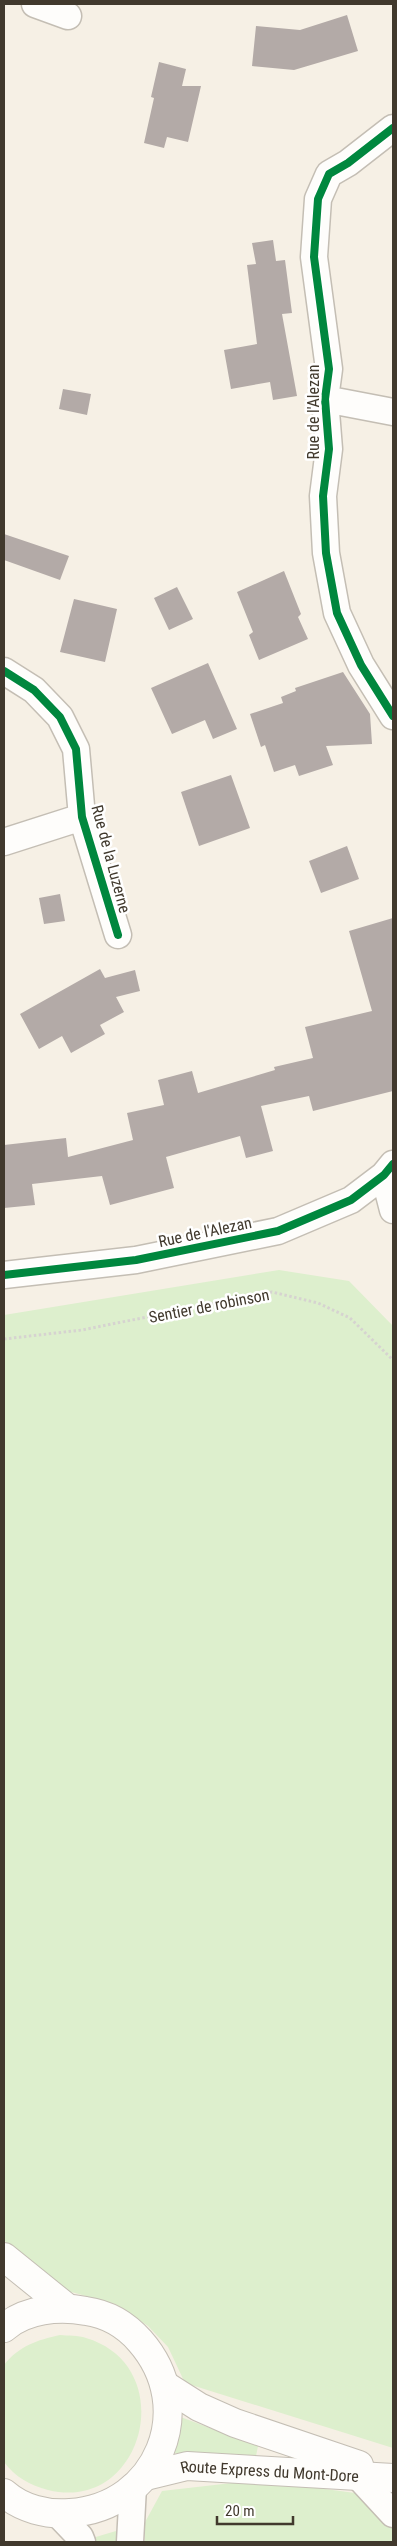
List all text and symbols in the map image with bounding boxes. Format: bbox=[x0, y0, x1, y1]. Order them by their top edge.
street label: Rue de l'Alezan bbox=[304, 365, 323, 459]
street label: Rue de la Luzerne bbox=[87, 803, 135, 915]
street label: Rue de l'Alezan bbox=[157, 1213, 253, 1251]
street label: Sentier de robinson bbox=[147, 1285, 271, 1327]
street label: Route Express du Mont-Dore bbox=[178, 2456, 359, 2486]
scale bar bbox=[217, 2494, 293, 2526]
text: 20 m bbox=[225, 2502, 255, 2520]

